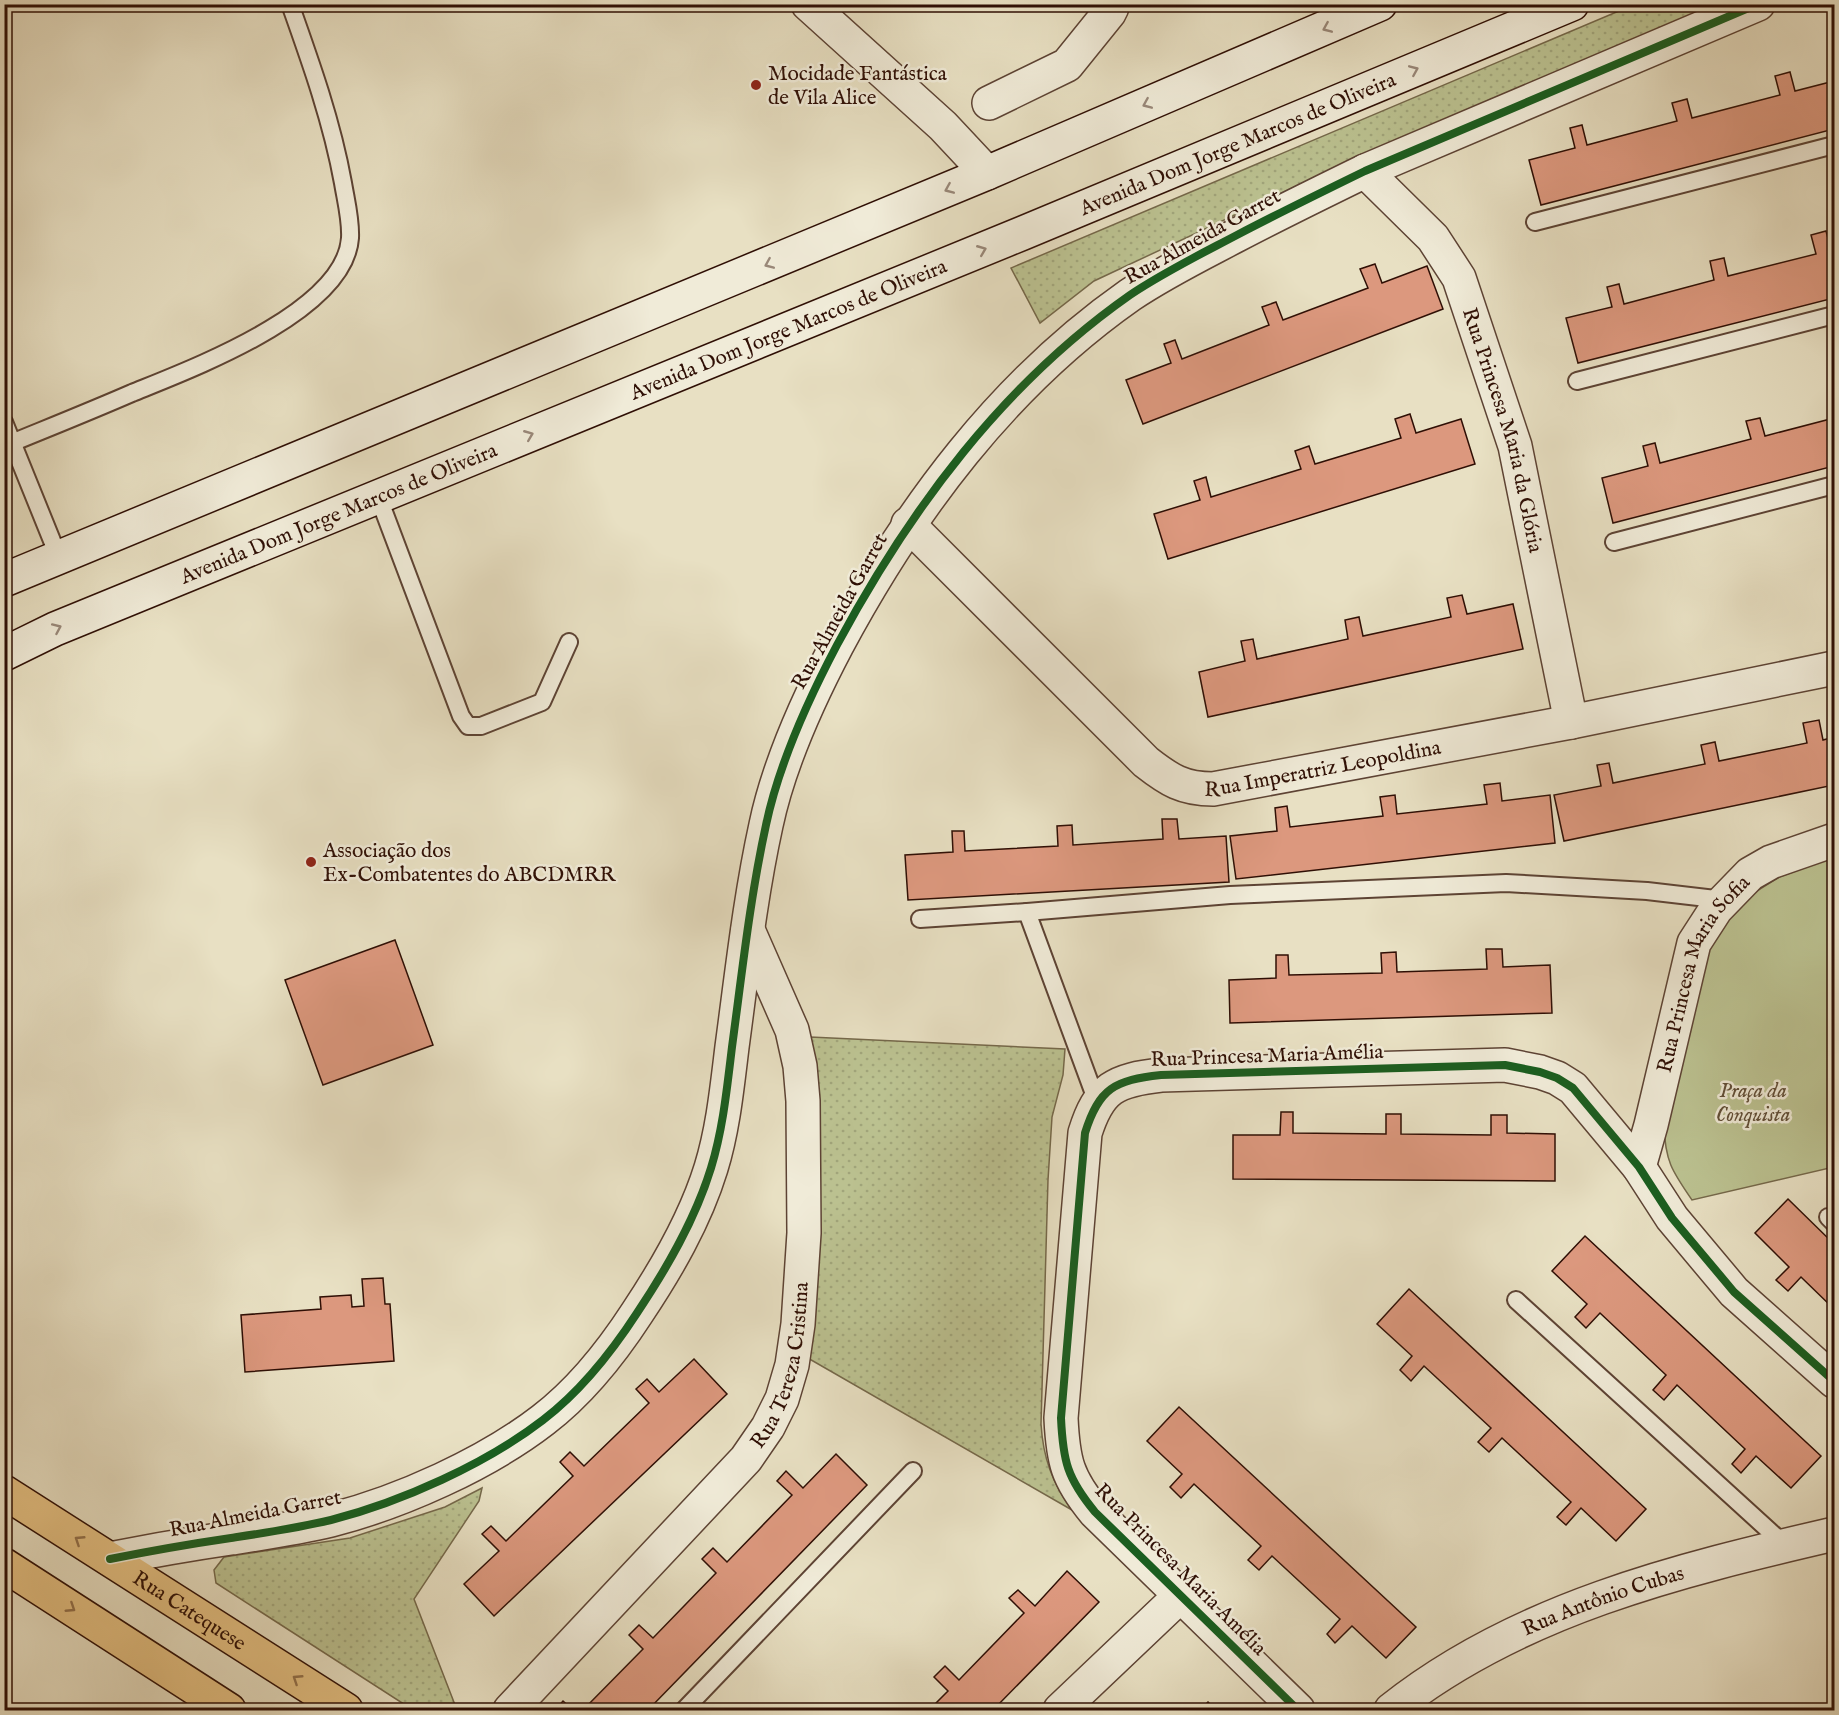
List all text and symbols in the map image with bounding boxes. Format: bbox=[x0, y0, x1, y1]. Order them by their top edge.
one-way arrow bbox=[1322, 20, 1333, 32]
place label: Mocidade Fantástica de Vila Alice bbox=[768, 61, 948, 112]
one-way arrow bbox=[1408, 65, 1419, 77]
street label: Avenida Dom Jorge Marcos de Oliveira bbox=[1075, 67, 1401, 223]
marker: Mocidade Fantástica de Vila Alice bbox=[749, 78, 763, 92]
one-way arrow bbox=[1143, 97, 1154, 109]
one-way arrow bbox=[944, 182, 955, 194]
street label: Rua Almeida Garret bbox=[1120, 183, 1286, 291]
one-way arrow bbox=[975, 245, 986, 257]
street label: Avenida Dom Jorge Marcos de Oliveira bbox=[625, 253, 952, 408]
one-way arrow bbox=[764, 257, 775, 269]
street label: Rua Princesa Maria da Glória bbox=[1455, 305, 1549, 556]
one-way arrow bbox=[523, 430, 534, 442]
street label: Avenida Dom Jorge Marcos de Oliveira bbox=[176, 437, 502, 592]
street label: Rua Almeida Garret bbox=[786, 529, 894, 695]
one-way arrow bbox=[51, 623, 62, 635]
street label: Rua Imperatriz Leopoldina bbox=[1204, 734, 1444, 804]
place label: Associação dos Ex-Combatentes do ABCDMRR bbox=[322, 838, 617, 889]
marker: Associação dos Ex-Combatentes do ABCDMRR bbox=[304, 855, 318, 869]
street label: Rua Princesa Maria Sofia bbox=[1652, 869, 1757, 1076]
street label: Rua Princesa Maria Amélia bbox=[1150, 1039, 1385, 1074]
park label: Praça da Conquista bbox=[1716, 1078, 1790, 1129]
street label: Rua Tereza Cristina bbox=[745, 1280, 816, 1454]
street label: Rua Princesa Maria Amélia bbox=[1088, 1478, 1273, 1663]
street label: Rua Almeida Garret bbox=[167, 1485, 344, 1544]
one-way arrow bbox=[75, 1536, 86, 1547]
street label: Rua Antônio Cubas bbox=[1518, 1560, 1687, 1643]
street label: Rua Catequese bbox=[127, 1565, 251, 1658]
one-way arrow bbox=[64, 1601, 75, 1612]
one-way arrow bbox=[292, 1675, 303, 1686]

